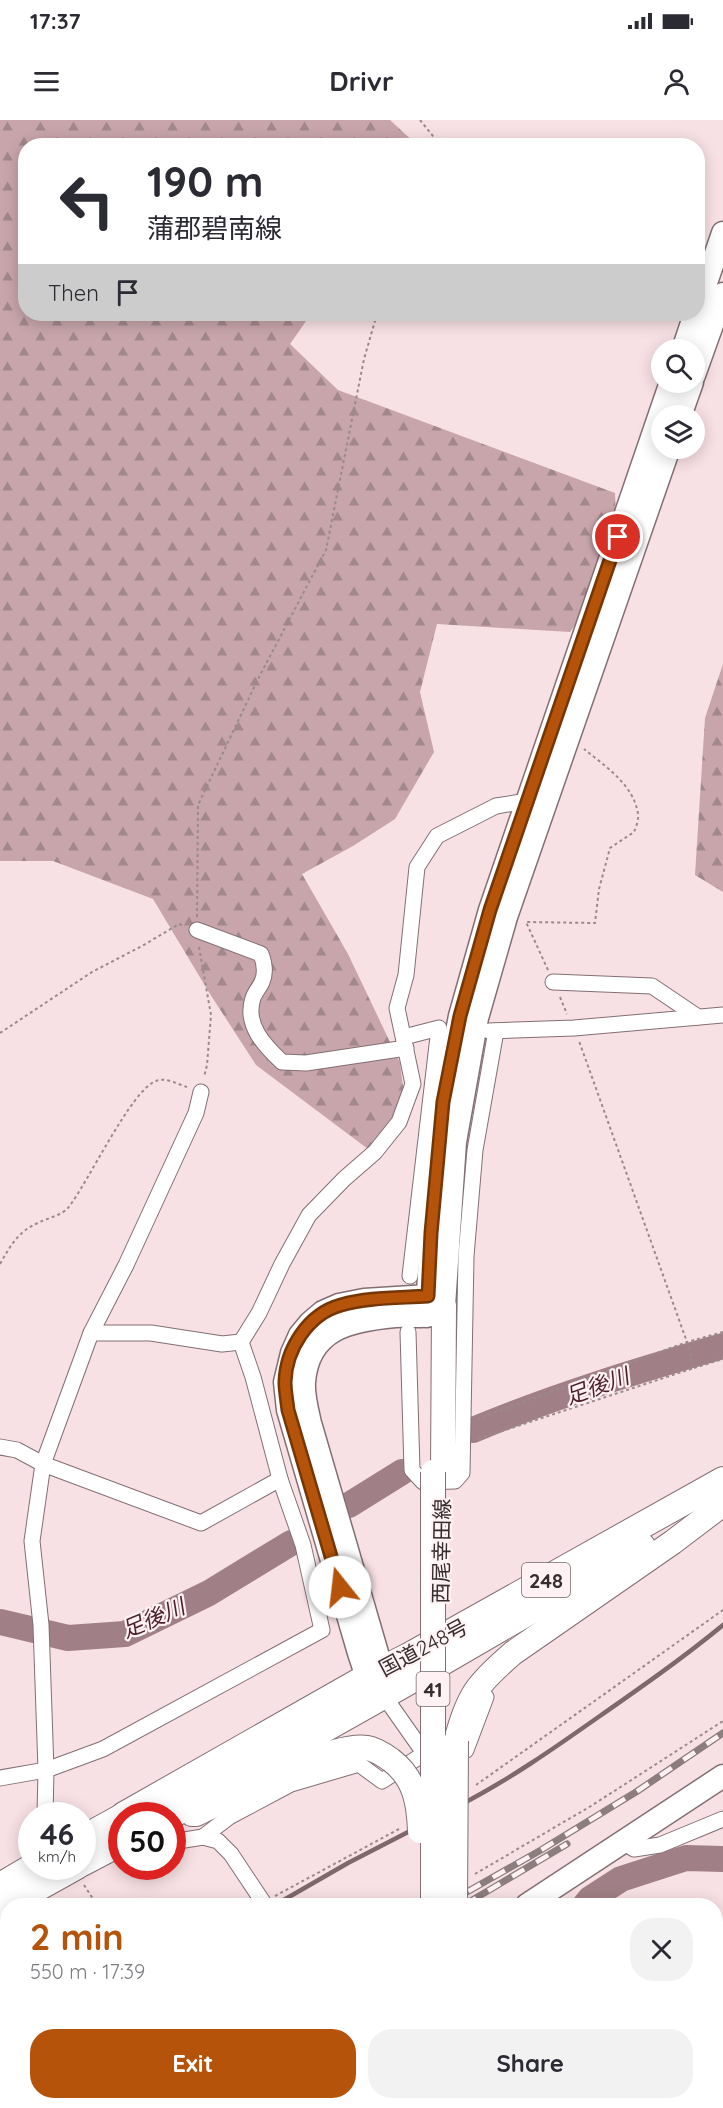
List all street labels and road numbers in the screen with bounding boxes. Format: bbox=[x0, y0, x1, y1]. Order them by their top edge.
street label: 西尾幸田線 bbox=[427, 1498, 455, 1604]
road number: 248 bbox=[522, 1563, 570, 1597]
street label: 国道248号 bbox=[374, 1613, 472, 1681]
road number: 41 bbox=[416, 1672, 450, 1706]

